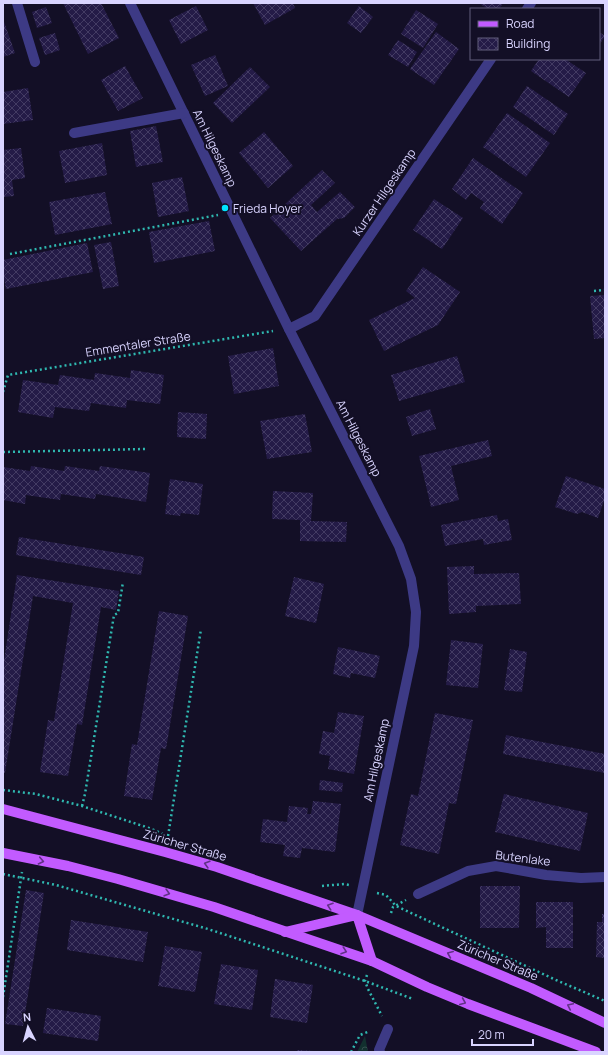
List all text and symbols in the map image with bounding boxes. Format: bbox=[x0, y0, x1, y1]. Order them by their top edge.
legend bbox=[470, 8, 600, 60]
text: Road bbox=[506, 15, 534, 32]
text: Building bbox=[506, 35, 550, 52]
street label: Am Hilgeskamp bbox=[189, 106, 241, 190]
street label: Kurzer Hilgeskamp bbox=[348, 145, 420, 239]
place label: Frieda Hoyer bbox=[233, 200, 303, 217]
marker: Frieda Hoyer bbox=[220, 203, 230, 213]
street label: Emmentaler Straße bbox=[84, 327, 192, 361]
street label: Am Hilgeskamp bbox=[332, 397, 386, 479]
street label: Am Hilgeskamp bbox=[359, 717, 393, 803]
street label: Züricher Straße bbox=[141, 825, 229, 865]
street label: Butenlake bbox=[495, 846, 551, 870]
one-way arrow bbox=[38, 857, 44, 865]
one-way arrow bbox=[204, 860, 211, 869]
one-way arrow bbox=[163, 888, 170, 897]
one-way arrow bbox=[326, 902, 333, 911]
street label: Züricher Straße bbox=[455, 935, 541, 985]
one-way arrow bbox=[340, 947, 347, 955]
one-way arrow bbox=[447, 951, 454, 959]
one-way arrow bbox=[459, 997, 467, 1005]
one-way arrow bbox=[566, 1003, 574, 1011]
north arrow bbox=[8, 1007, 48, 1047]
text: N bbox=[22, 1009, 32, 1024]
scale bar bbox=[472, 1021, 533, 1047]
text: 20 m bbox=[478, 1026, 505, 1043]

